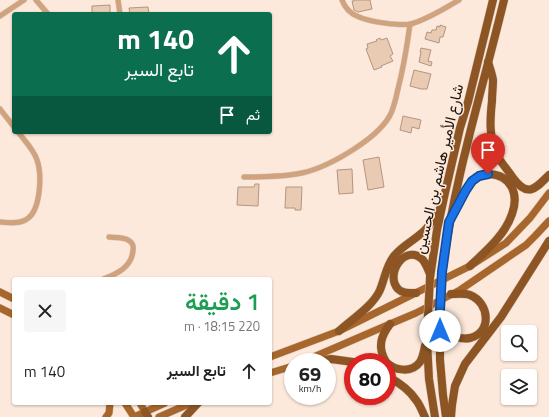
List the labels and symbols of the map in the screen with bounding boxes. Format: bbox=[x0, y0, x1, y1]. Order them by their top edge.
street label: شارع الأمير هاشم بن الحسين bbox=[408, 82, 469, 256]
pin bbox=[471, 133, 505, 174]
position arrow bbox=[419, 310, 461, 352]
speed limit sign: 80 bbox=[344, 353, 396, 405]

